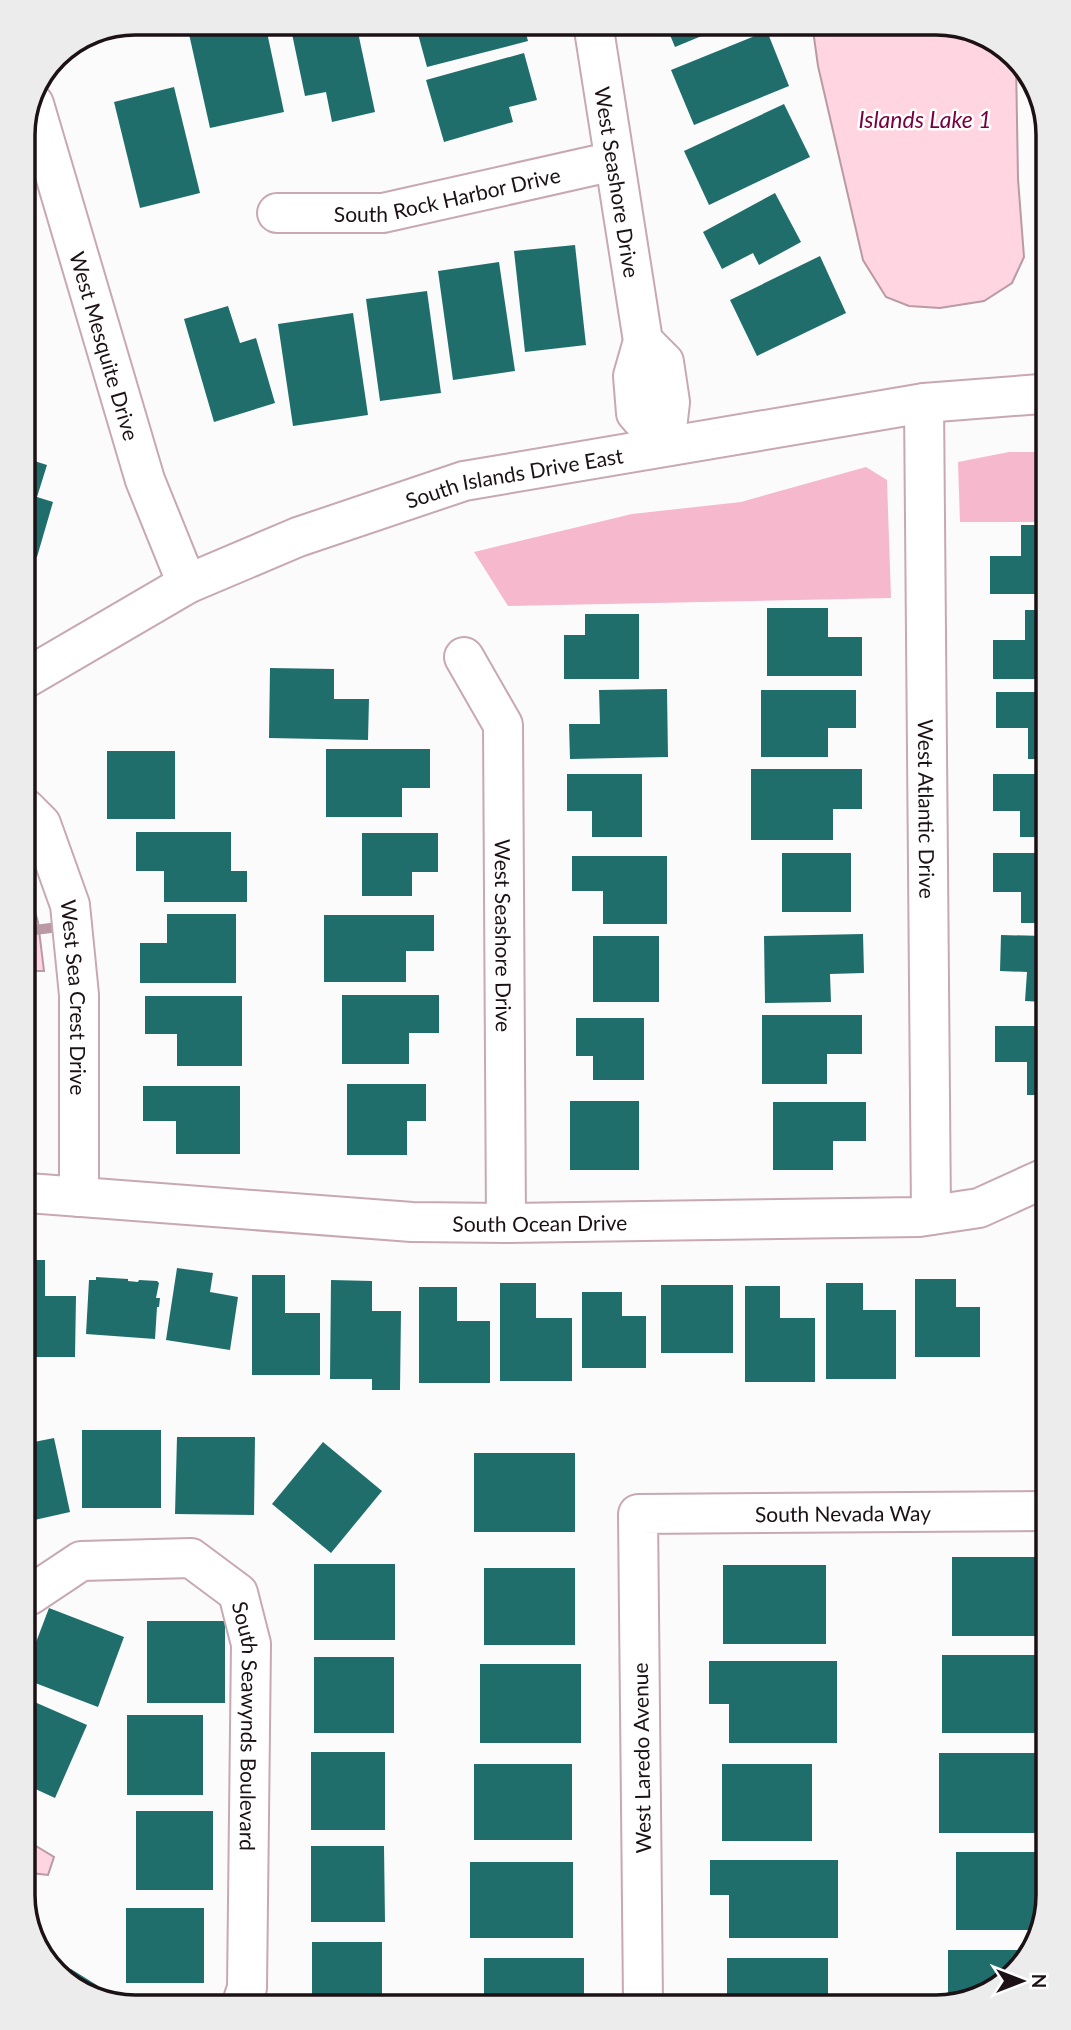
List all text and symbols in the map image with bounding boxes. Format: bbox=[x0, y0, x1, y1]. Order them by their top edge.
street label: West Seashore Drive bbox=[591, 85, 645, 279]
water label: Islands Lake 1 bbox=[858, 105, 992, 133]
street label: South Rock Harbor Drive bbox=[334, 161, 562, 226]
street label: West Mesquite Drive bbox=[66, 248, 145, 443]
street label: South Islands Drive East bbox=[402, 442, 625, 512]
street label: West Atlantic Drive bbox=[914, 719, 941, 899]
street label: West Seashore Drive bbox=[491, 839, 517, 1032]
street label: West Sea Crest Drive bbox=[57, 898, 92, 1095]
street label: South Ocean Drive bbox=[452, 1209, 628, 1236]
street label: South Nevada Way bbox=[755, 1499, 931, 1526]
street label: South Seawynds Boulevard bbox=[228, 1598, 264, 1851]
street label: West Laredo Avenue bbox=[627, 1662, 655, 1854]
north arrow bbox=[987, 1946, 1057, 2016]
text: N bbox=[1028, 1974, 1051, 1988]

